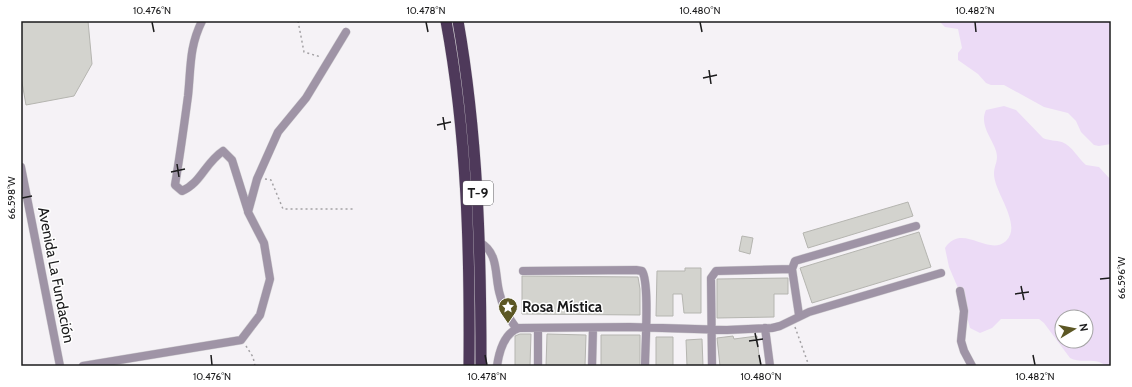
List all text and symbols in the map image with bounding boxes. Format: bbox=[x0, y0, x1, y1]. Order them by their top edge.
text: 10.476°N bbox=[133, 4, 171, 17]
text: 10.478°N bbox=[407, 4, 445, 17]
text: 10.480°N bbox=[680, 4, 720, 17]
text: 10.482°N bbox=[955, 4, 995, 17]
text: 66.598°W bbox=[5, 176, 18, 219]
road number: T-9 bbox=[463, 181, 493, 205]
street label: Avenida La Fundación bbox=[34, 206, 78, 344]
text: 66.596°W bbox=[1115, 256, 1128, 299]
place icon: Rosa Mística bbox=[497, 296, 519, 324]
place label: Rosa Mística bbox=[522, 298, 603, 316]
north arrow bbox=[1054, 309, 1094, 349]
text: N bbox=[1076, 322, 1091, 332]
text: 10.476°N bbox=[193, 370, 231, 383]
text: 10.478°N bbox=[468, 370, 506, 383]
text: 10.480°N bbox=[741, 370, 781, 383]
text: 10.482°N bbox=[1015, 370, 1055, 383]

